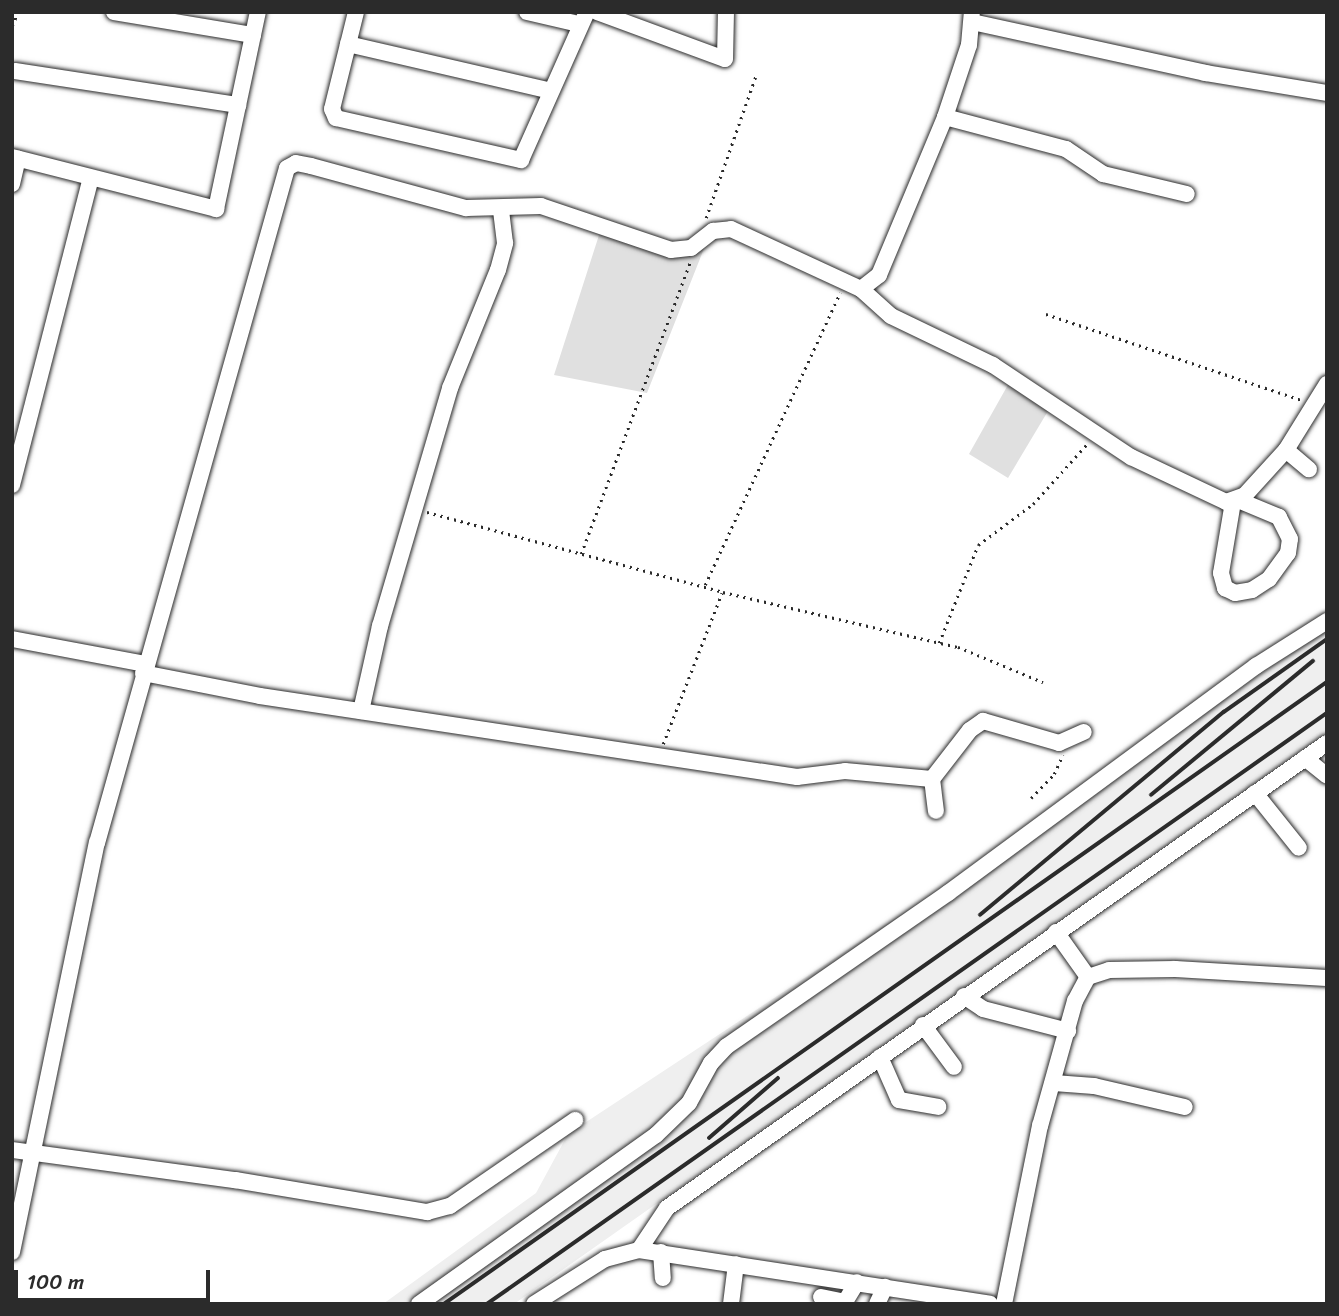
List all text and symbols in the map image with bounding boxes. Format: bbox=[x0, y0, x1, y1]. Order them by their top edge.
scale bar bbox=[18, 1256, 214, 1300]
text: 100 m bbox=[27, 1263, 84, 1301]

